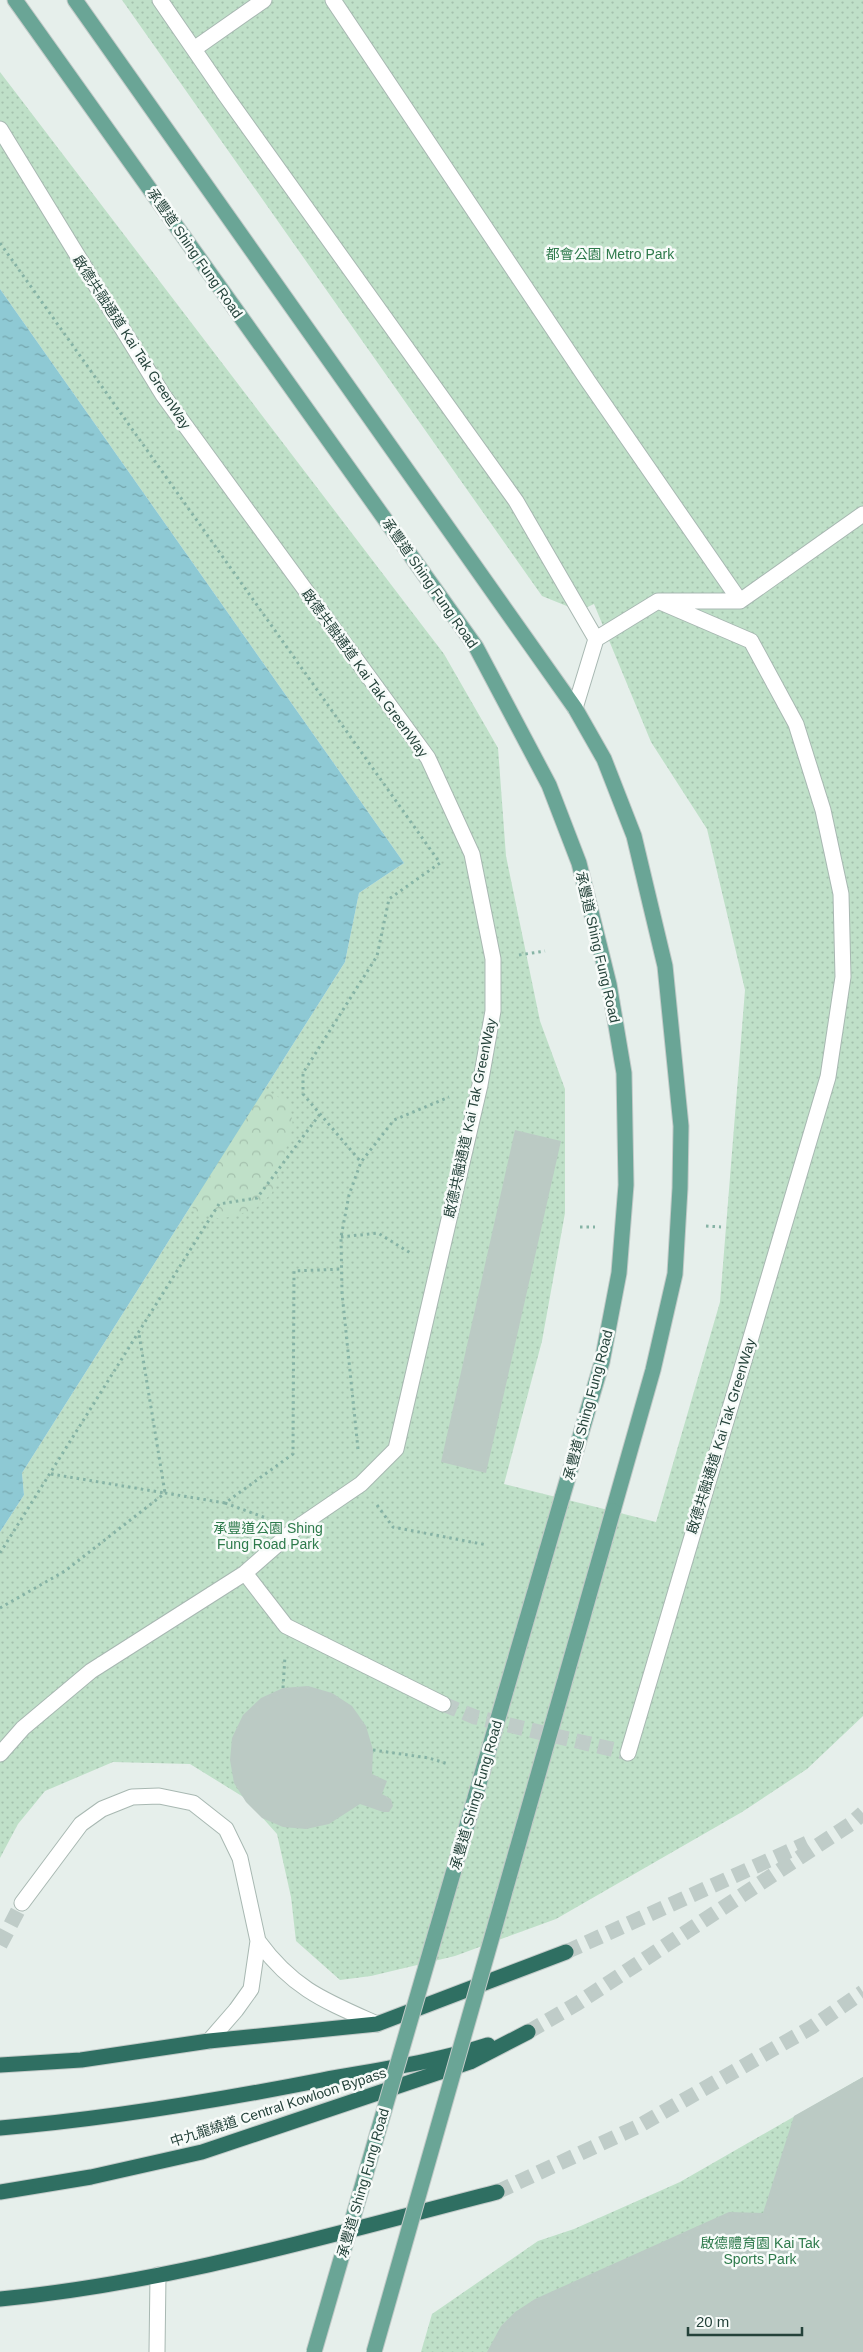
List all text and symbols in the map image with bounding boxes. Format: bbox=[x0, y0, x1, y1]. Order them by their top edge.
street label: 承豐道 Shing Fung Road bbox=[144, 185, 246, 321]
park label: 都會公園 Metro Park bbox=[546, 246, 675, 262]
street label: 啟德共融通道 Kai Tak GreenWay bbox=[70, 252, 194, 432]
street label: 承豐道 Shing Fung Road bbox=[379, 515, 481, 651]
street label: 啟德共融通道 Kai Tak GreenWay bbox=[299, 586, 431, 760]
street label: 承豐道 Shing Fung Road bbox=[573, 870, 623, 1024]
street label: 啟德共融通道 Kai Tak GreenWay bbox=[441, 1017, 499, 1219]
street label: 承豐道 Shing Fung Road bbox=[560, 1328, 616, 1482]
street label: 啟德共融通道 Kai Tak GreenWay bbox=[684, 1336, 758, 1536]
park label: 承豐道公園 Shing Fung Road Park bbox=[213, 1520, 323, 1552]
street label: 承豐道 Shing Fung Road bbox=[447, 1718, 505, 1872]
street label: 中九龍繞道 Central Kowloon Bypass bbox=[168, 2064, 388, 2150]
street label: 承豐道 Shing Fung Road bbox=[334, 2106, 392, 2260]
park label: 啟德體育園 Kai Tak Sports Park bbox=[700, 2235, 821, 2267]
scale bar bbox=[688, 2304, 802, 2336]
text: 20 m bbox=[696, 2313, 729, 2330]

